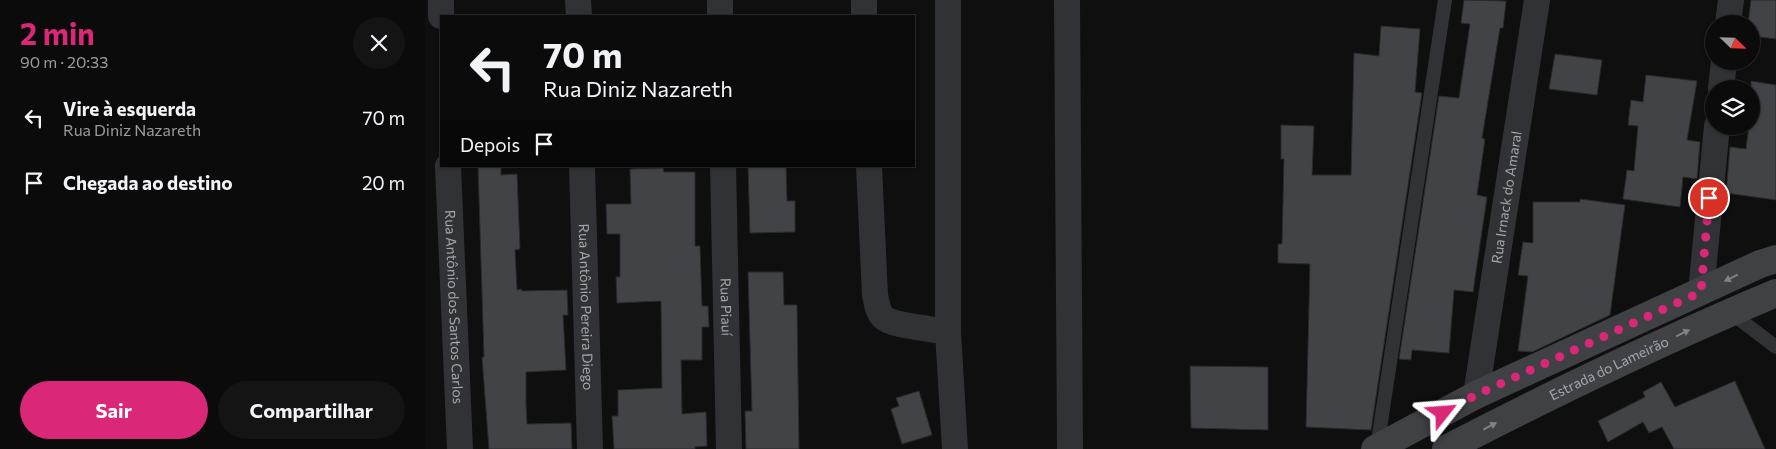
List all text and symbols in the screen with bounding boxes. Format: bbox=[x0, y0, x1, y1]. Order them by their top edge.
text: 2 min bbox=[20, 14, 95, 51]
north arrow bbox=[1705, 15, 1760, 70]
map controls bbox=[1705, 15, 1760, 135]
button: close bbox=[353, 17, 405, 69]
text: 70 m bbox=[543, 32, 623, 75]
icon: left bbox=[460, 35, 525, 100]
text: 90 m · 20:33 bbox=[20, 52, 108, 71]
text: Rua Diniz Nazareth bbox=[543, 75, 733, 102]
button: layers bbox=[1705, 80, 1760, 135]
text: Vire à esquerda bbox=[63, 97, 196, 120]
icon: left bbox=[20, 104, 48, 132]
text: 70 m bbox=[362, 106, 405, 129]
text: Rua Diniz Nazareth bbox=[63, 120, 201, 139]
icon: arrive bbox=[530, 130, 558, 158]
street label: Rua Irnack do Amaral bbox=[1487, 130, 1525, 265]
text: Depois bbox=[460, 133, 520, 156]
icon: arrive bbox=[20, 169, 48, 197]
text: Chegada ao destino bbox=[63, 171, 233, 194]
text: 20 m bbox=[362, 171, 405, 194]
pin bbox=[1688, 177, 1730, 219]
icon: arrive bbox=[1695, 184, 1723, 212]
street label: Rua Antônio dos Santos Carlos bbox=[442, 209, 467, 404]
street label: Rua Antônio Pereira Diego bbox=[576, 223, 597, 390]
one-way arrow bbox=[1724, 274, 1738, 282]
street label: Rua Piauí bbox=[717, 278, 736, 337]
one-way arrow bbox=[1676, 328, 1690, 336]
street label: Estrada do Lameirão bbox=[1546, 332, 1671, 403]
button: Sair bbox=[20, 381, 208, 439]
button: Compartilhar bbox=[218, 381, 405, 439]
position arrow bbox=[1416, 386, 1468, 438]
one-way arrow bbox=[1483, 422, 1496, 431]

